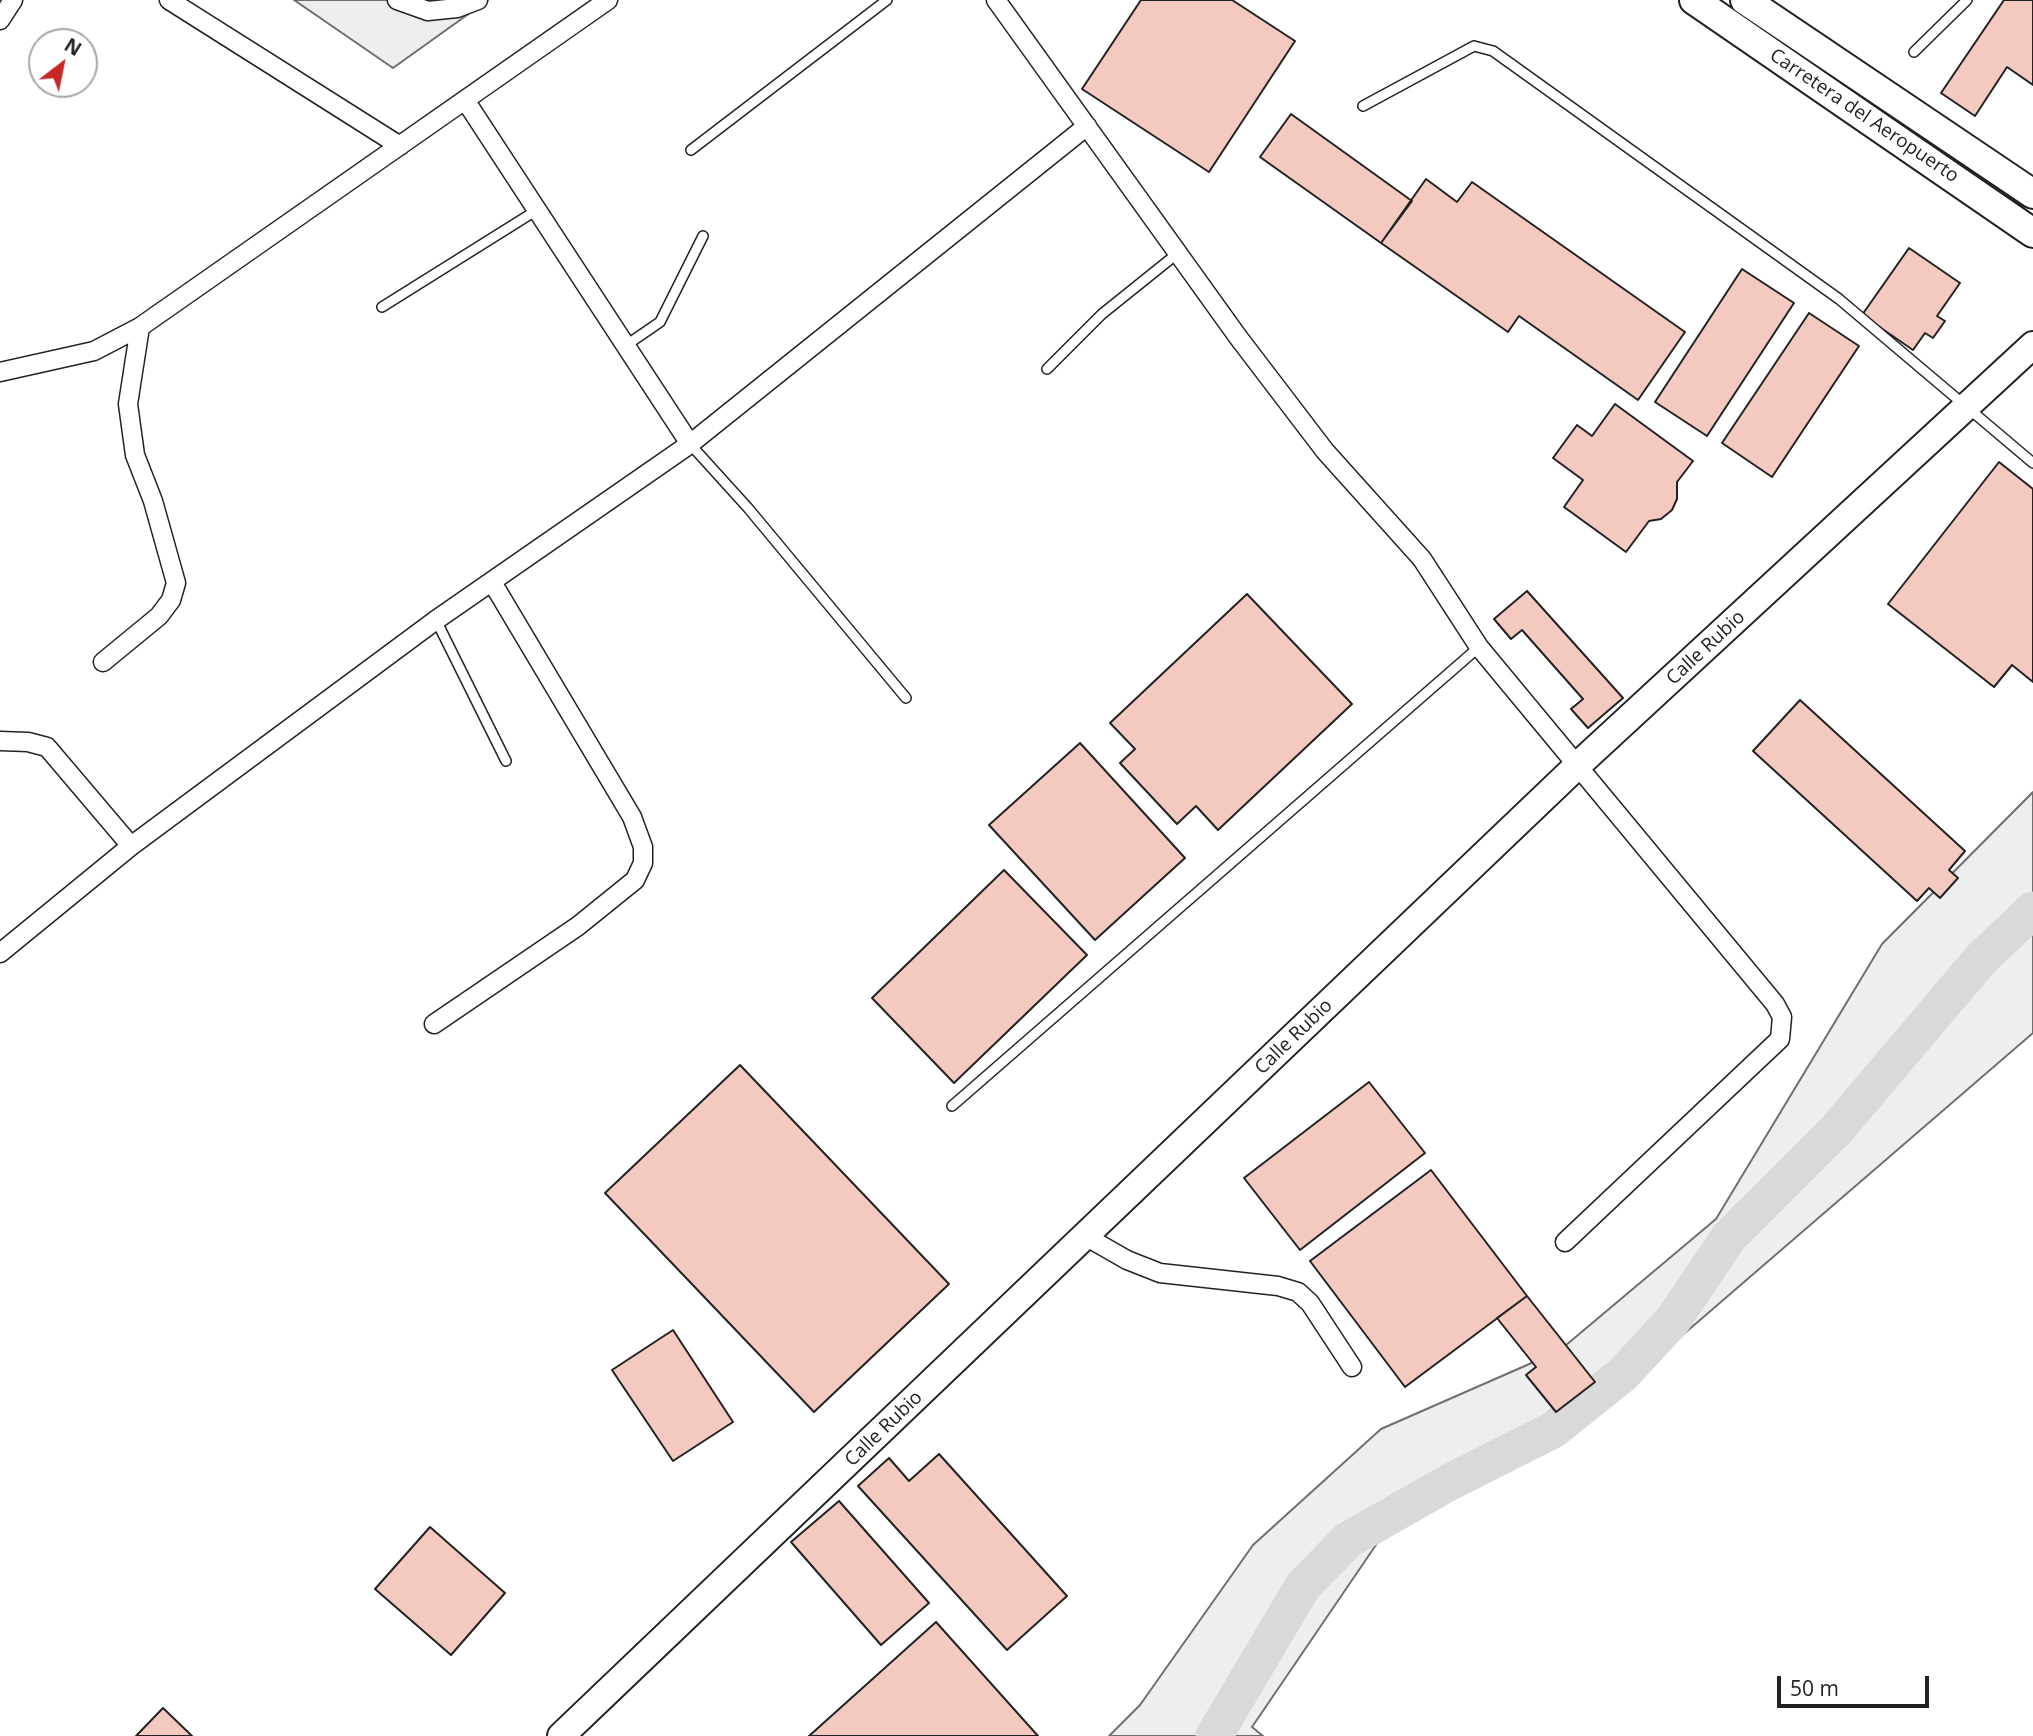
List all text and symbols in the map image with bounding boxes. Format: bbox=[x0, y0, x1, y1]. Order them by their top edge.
north arrow bbox=[28, 28, 98, 98]
text: N bbox=[60, 32, 87, 62]
street label: Carretera del Aeropuerto bbox=[1765, 44, 1963, 188]
street label: Calle Rubio bbox=[1662, 606, 1750, 690]
street label: Calle Rubio bbox=[1250, 994, 1338, 1080]
street label: Calle Rubio bbox=[840, 1386, 928, 1472]
scale bar bbox=[1781, 1662, 1933, 1706]
text: 50 m bbox=[1790, 1674, 1839, 1702]

